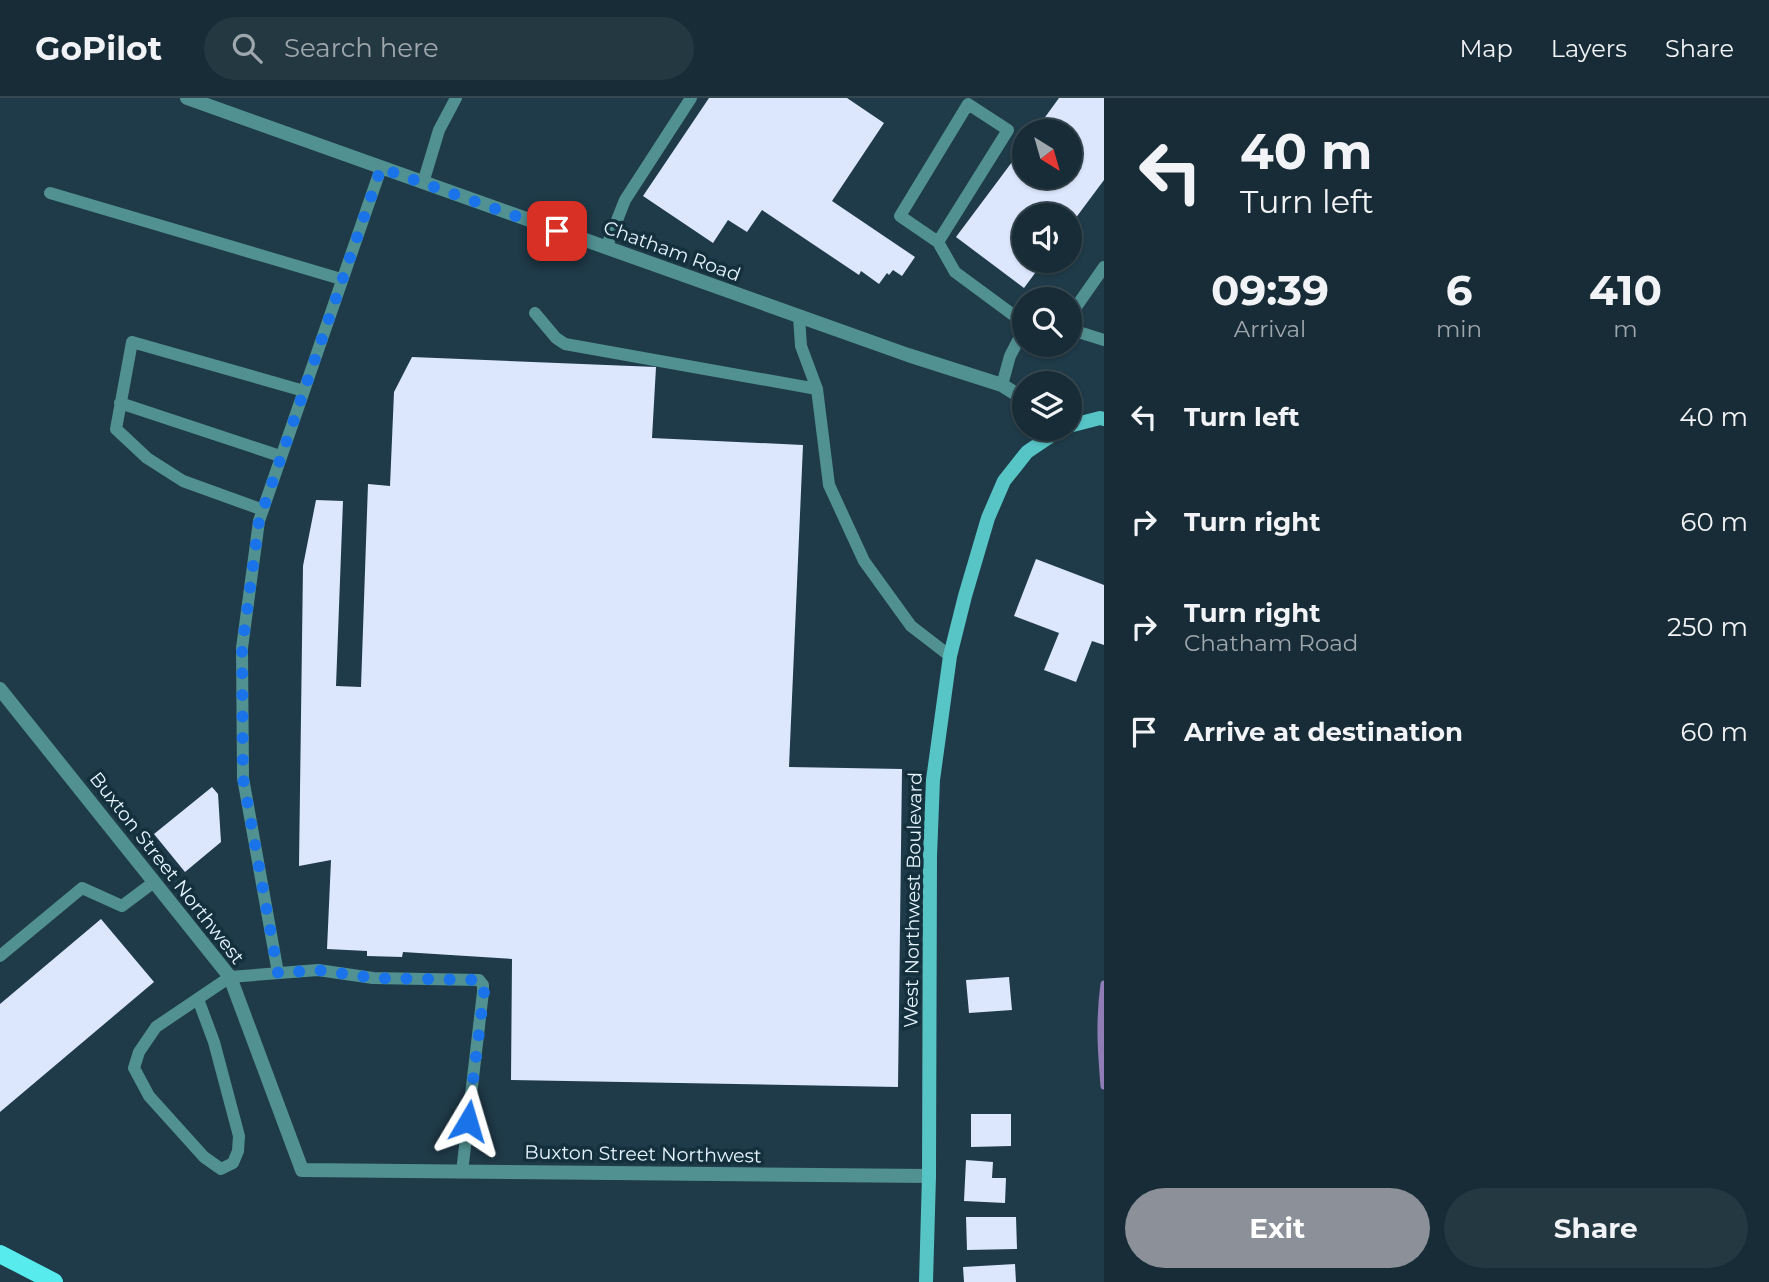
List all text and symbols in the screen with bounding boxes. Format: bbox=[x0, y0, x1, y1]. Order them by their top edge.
search box bbox=[204, 17, 694, 80]
text: GoPilot bbox=[35, 28, 162, 68]
icon: search bbox=[228, 29, 266, 67]
text: Search here bbox=[284, 32, 439, 64]
text: Map bbox=[1459, 34, 1513, 63]
text: Layers bbox=[1551, 34, 1627, 63]
text: Share bbox=[1665, 34, 1734, 63]
north arrow bbox=[1012, 119, 1082, 189]
map controls bbox=[1012, 119, 1082, 441]
text: 40 m bbox=[1240, 122, 1372, 181]
icon: left bbox=[1125, 126, 1216, 217]
text: Turn left bbox=[1240, 182, 1374, 221]
pin bbox=[527, 201, 587, 261]
button: sound bbox=[1012, 203, 1082, 273]
icon: arrive bbox=[538, 212, 576, 250]
street label: Chatham Road bbox=[600, 216, 744, 286]
text: 09:39 bbox=[1211, 264, 1329, 316]
text: 6 bbox=[1446, 264, 1472, 316]
text: 410 bbox=[1589, 264, 1662, 316]
button: search bbox=[1012, 287, 1082, 357]
text: Arrival bbox=[1234, 315, 1306, 343]
text: min bbox=[1436, 315, 1482, 343]
text: m bbox=[1613, 315, 1638, 343]
button: layers bbox=[1012, 371, 1082, 441]
icon: left bbox=[1125, 398, 1163, 436]
text: Turn left bbox=[1184, 401, 1300, 433]
text: 40 m bbox=[1679, 401, 1748, 433]
icon: right bbox=[1125, 503, 1163, 541]
text: Turn right bbox=[1184, 506, 1320, 538]
text: 60 m bbox=[1681, 506, 1748, 538]
text: Turn right bbox=[1184, 597, 1320, 629]
icon: right bbox=[1125, 608, 1163, 646]
text: 250 m bbox=[1667, 611, 1748, 643]
text: Chatham Road bbox=[1184, 629, 1358, 657]
icon: arrive bbox=[1125, 713, 1163, 751]
text: Arrive at destination bbox=[1184, 716, 1463, 748]
text: 60 m bbox=[1681, 716, 1748, 748]
street label: Buxton Street Northwest bbox=[85, 767, 249, 969]
street label: West Northwest Boulevard bbox=[899, 772, 927, 1028]
position arrow bbox=[431, 1084, 505, 1158]
street label: Buxton Street Northwest bbox=[524, 1140, 762, 1168]
button: Exit bbox=[1125, 1188, 1430, 1268]
button: Share bbox=[1444, 1188, 1748, 1268]

